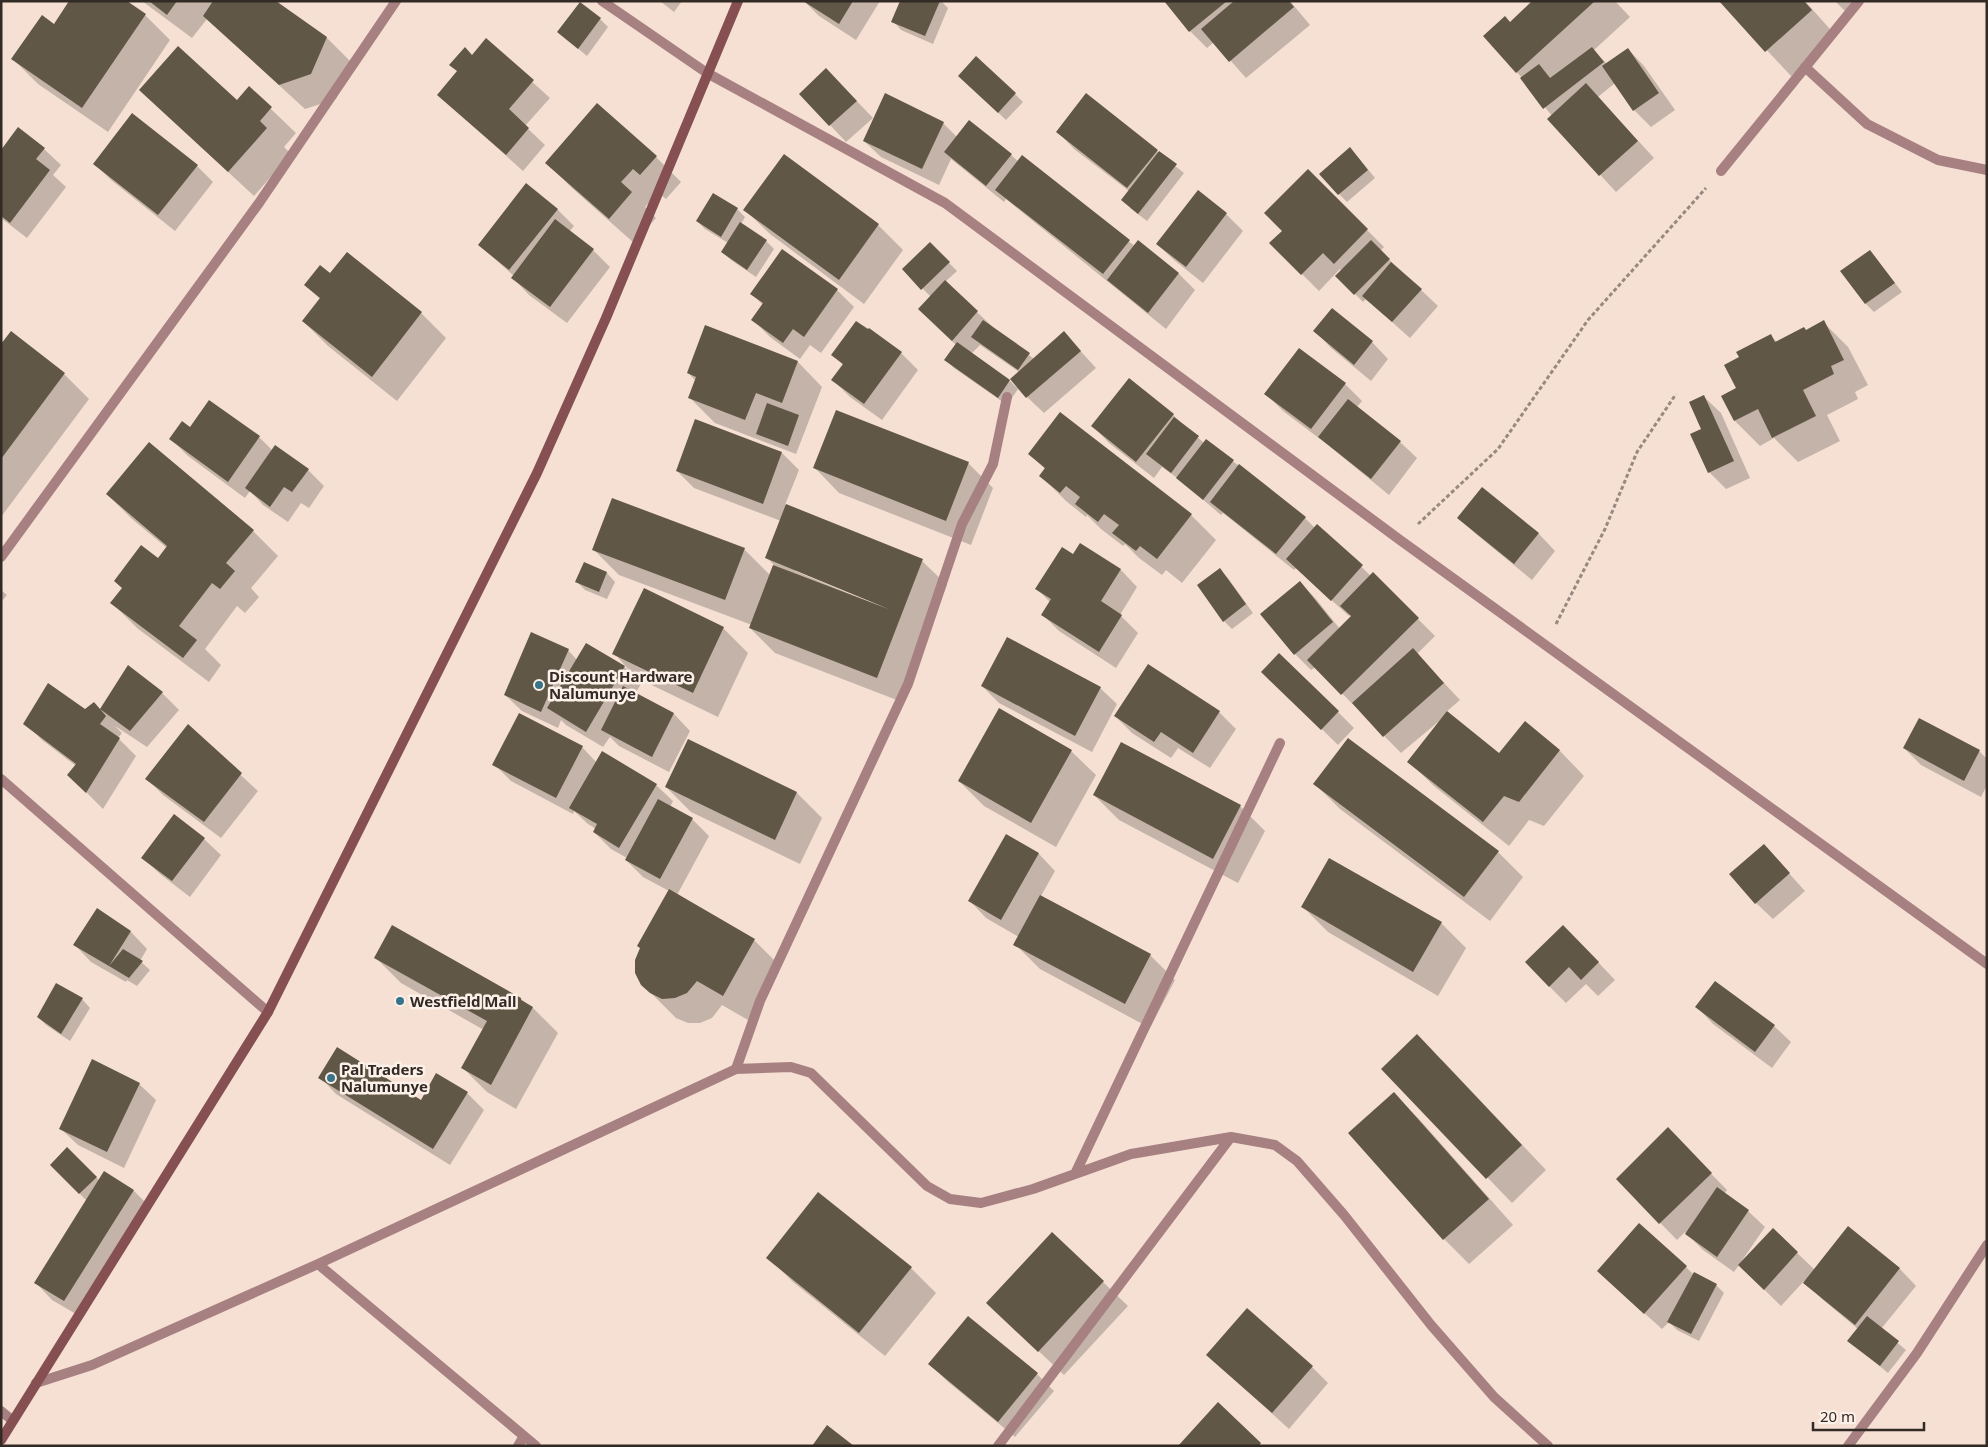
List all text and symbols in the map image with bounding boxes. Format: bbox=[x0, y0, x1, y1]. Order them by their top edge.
place label: Discount Hardware Nalumunye bbox=[549, 666, 693, 703]
marker: Discount Hardware Nalumunye bbox=[533, 679, 545, 691]
place label: Westfield Mall bbox=[410, 991, 516, 1011]
marker: Westfield Mall bbox=[394, 995, 406, 1007]
place label: Pal Traders Nalumunye bbox=[341, 1059, 428, 1096]
marker: Pal Traders Nalumunye bbox=[325, 1072, 337, 1084]
scale bar bbox=[1813, 1400, 1924, 1432]
text: 20 m bbox=[1820, 1406, 1855, 1426]

